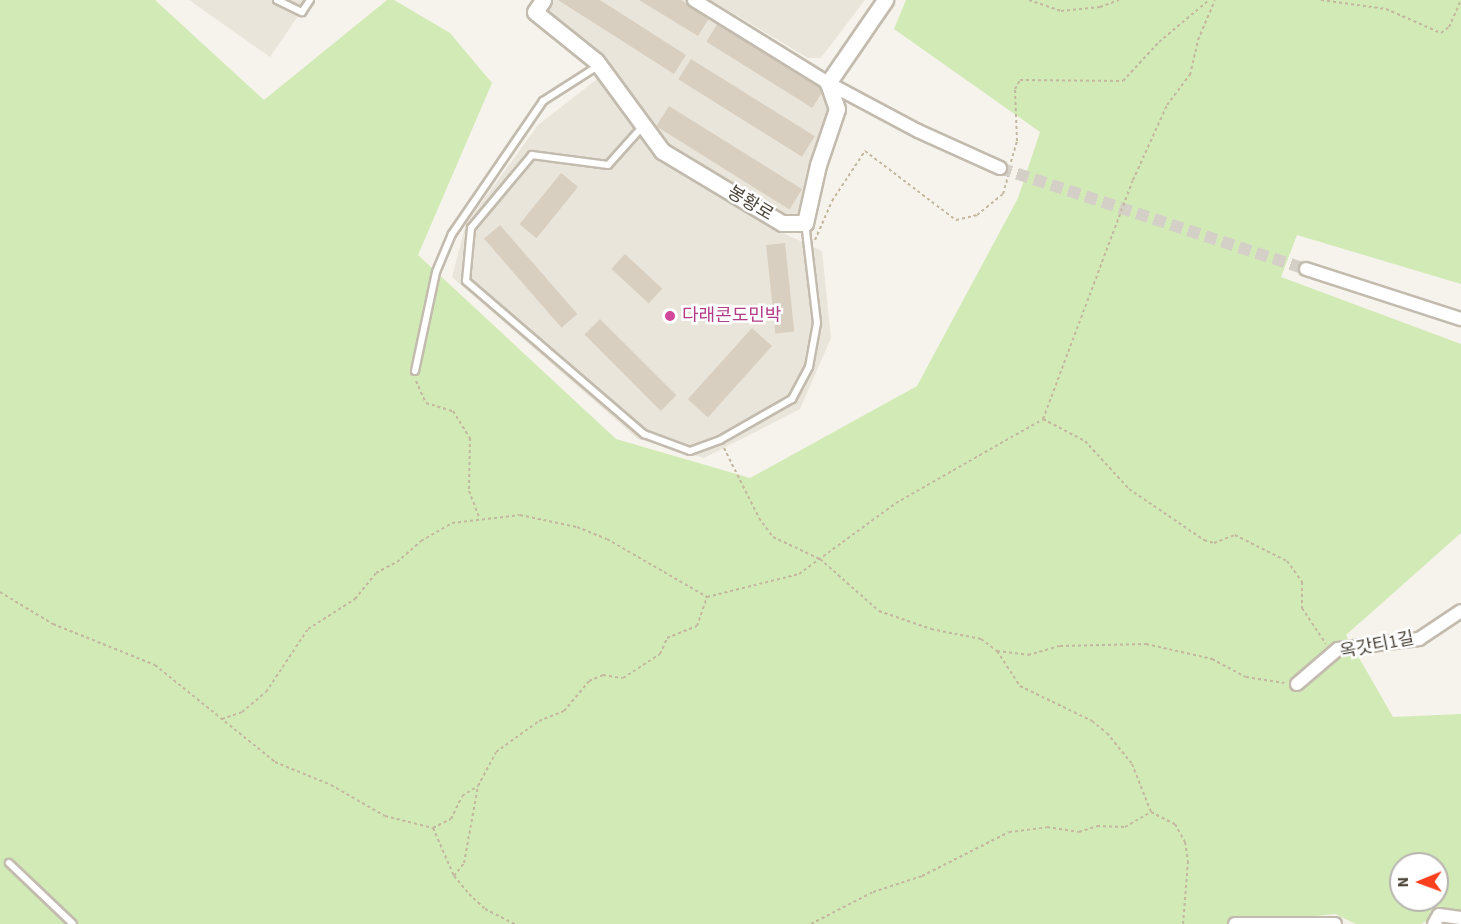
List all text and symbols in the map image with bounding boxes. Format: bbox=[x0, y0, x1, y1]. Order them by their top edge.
street label: 봉황로 bbox=[723, 182, 777, 226]
place label: 다래콘도민박 bbox=[682, 305, 781, 327]
marker: 다래콘도민박 bbox=[663, 309, 677, 323]
street label: 옥갓티1길 bbox=[1338, 628, 1416, 664]
north arrow bbox=[1389, 852, 1449, 912]
text: N bbox=[1392, 877, 1414, 888]

